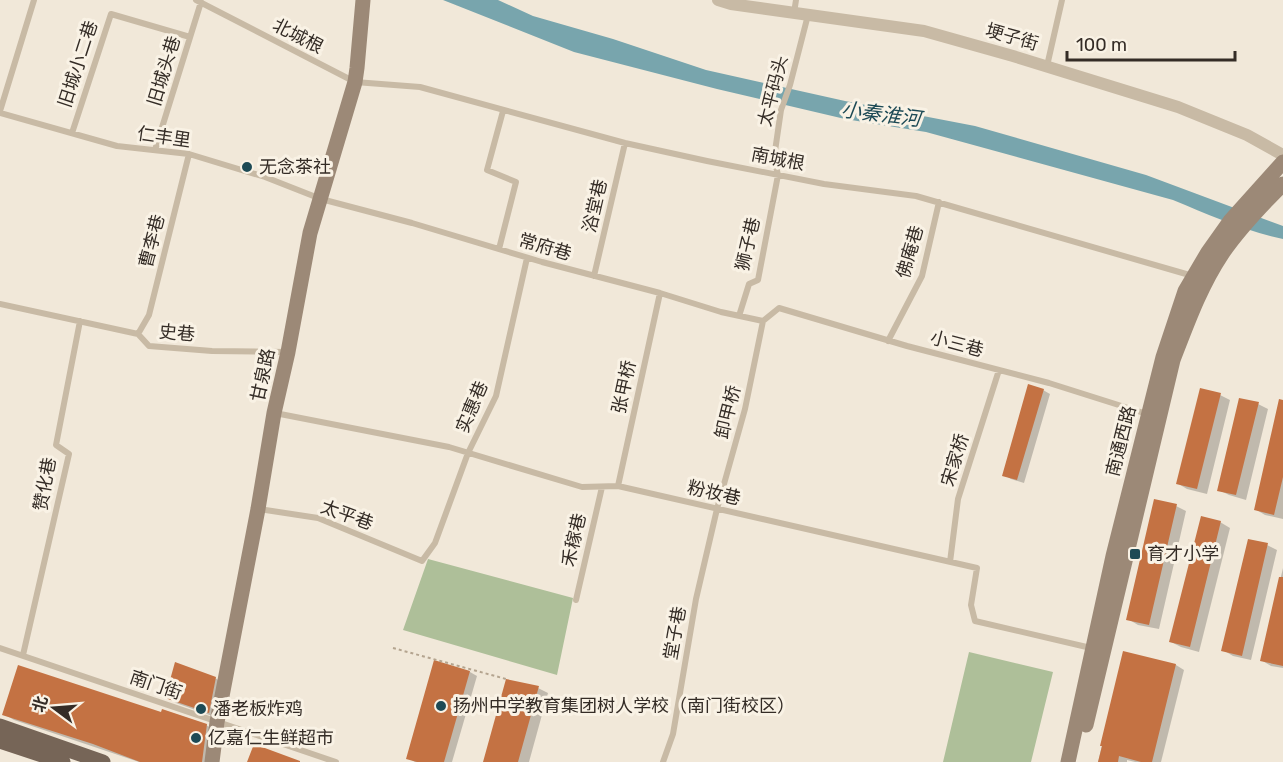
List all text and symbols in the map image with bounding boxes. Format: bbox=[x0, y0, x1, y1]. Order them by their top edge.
street label: 北城根 bbox=[269, 14, 327, 58]
street label: 旧城小二巷 bbox=[54, 18, 102, 110]
street label: 埂子街 bbox=[983, 19, 1041, 55]
scale bar bbox=[1067, 24, 1235, 62]
street label: 旧城头巷 bbox=[143, 33, 185, 109]
text: 100 m bbox=[1076, 34, 1127, 56]
street label: 太平码头 bbox=[754, 53, 792, 129]
water label: 小秦淮河 bbox=[840, 97, 926, 131]
street label: 仁丰里 bbox=[136, 122, 192, 152]
street label: 南城根 bbox=[749, 143, 807, 175]
place label: 无念茶社 bbox=[259, 156, 331, 178]
marker: 无念茶社 bbox=[240, 160, 254, 174]
street label: 浴堂巷 bbox=[578, 177, 612, 235]
street label: 曹李巷 bbox=[135, 212, 169, 270]
street label: 狮子巷 bbox=[731, 215, 765, 273]
street label: 佛庵巷 bbox=[892, 223, 928, 281]
street label: 常府巷 bbox=[516, 229, 574, 265]
street label: 史巷 bbox=[158, 320, 196, 346]
street label: 小三巷 bbox=[928, 326, 986, 362]
street label: 甘泉路 bbox=[247, 346, 279, 404]
street label: 张甲桥 bbox=[608, 358, 640, 416]
street label: 实惠巷 bbox=[451, 378, 493, 436]
street label: 卸甲桥 bbox=[711, 383, 745, 441]
street label: 南通西路 bbox=[1102, 403, 1140, 479]
street label: 宋家桥 bbox=[937, 431, 973, 489]
street label: 赞化巷 bbox=[29, 456, 61, 512]
street label: 粉妆巷 bbox=[685, 476, 743, 510]
street label: 太平巷 bbox=[318, 495, 376, 535]
street label: 禾稼巷 bbox=[557, 511, 591, 569]
place label: 育才小学 bbox=[1147, 543, 1219, 565]
marker: 育才小学 bbox=[1128, 547, 1142, 561]
street label: 堂子巷 bbox=[659, 605, 691, 661]
street label: 南门街 bbox=[127, 666, 185, 704]
north arrow bbox=[24, 678, 84, 738]
text: 北 bbox=[29, 694, 51, 714]
place label: 扬州中学教育集团树人学校（南门街校区） bbox=[453, 695, 795, 717]
place label: 潘老板炸鸡 bbox=[213, 698, 303, 720]
marker: 扬州中学教育集团树人学校（南门街校区） bbox=[434, 699, 448, 713]
marker: 潘老板炸鸡 bbox=[194, 702, 208, 716]
place label: 亿嘉仁生鲜超市 bbox=[208, 727, 334, 749]
marker: 亿嘉仁生鲜超市 bbox=[189, 731, 203, 745]

